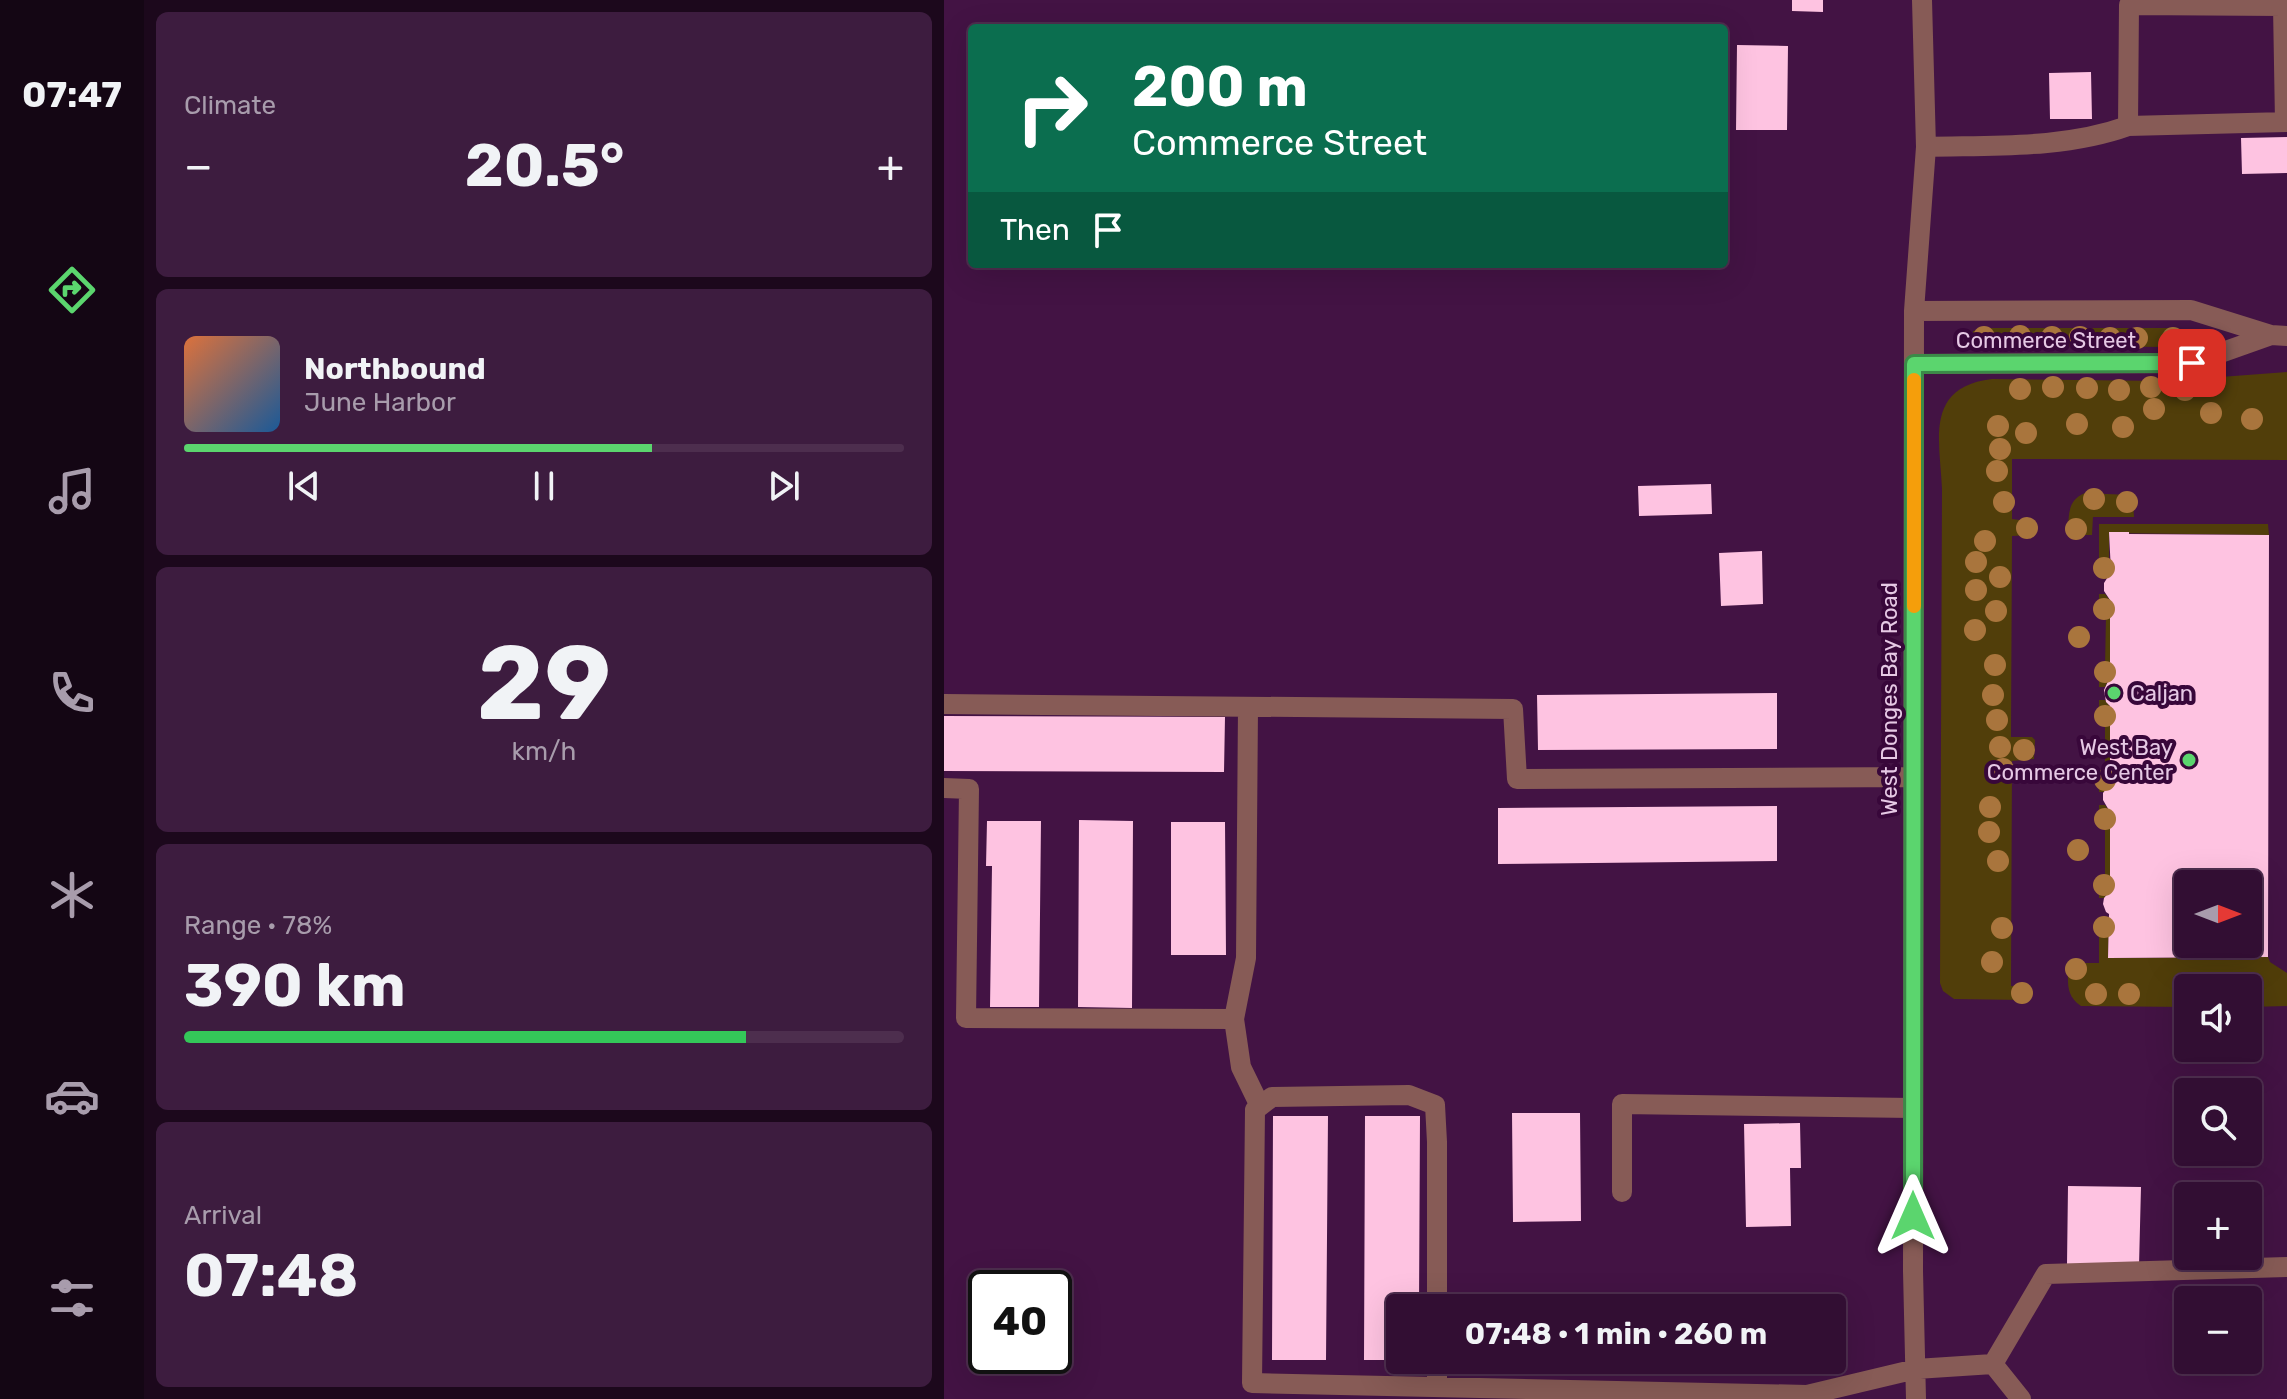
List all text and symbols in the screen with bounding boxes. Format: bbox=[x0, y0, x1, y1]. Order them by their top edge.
text: 200 m bbox=[1132, 54, 1308, 120]
icon: right bbox=[1000, 56, 1104, 160]
text: 07:47 bbox=[22, 73, 122, 116]
text: Climate bbox=[184, 90, 276, 121]
text: Commerce Street bbox=[1132, 121, 1427, 164]
text: 20.5° bbox=[465, 130, 625, 201]
text: − bbox=[184, 140, 213, 192]
text: + bbox=[877, 140, 904, 192]
icon: arrive bbox=[1086, 208, 1130, 252]
text: Then bbox=[1000, 212, 1070, 248]
icon: directions bbox=[44, 262, 100, 318]
street label: Commerce Street bbox=[1956, 327, 2137, 354]
pin bbox=[2158, 329, 2226, 397]
icon: arrive bbox=[2170, 341, 2214, 385]
text: Northbound bbox=[304, 351, 486, 387]
text: June Harbor bbox=[304, 387, 456, 418]
icon: music bbox=[44, 463, 100, 519]
icon: previous bbox=[282, 464, 326, 508]
icon: pause bbox=[522, 464, 566, 508]
icon: next bbox=[762, 464, 806, 508]
street label: West Donges Bay Road bbox=[1876, 582, 1903, 816]
text: 29 bbox=[477, 622, 611, 745]
icon: phone bbox=[44, 665, 100, 721]
place label: Caljan bbox=[2130, 680, 2193, 707]
marker: Caljan bbox=[2105, 684, 2123, 702]
place label: West Bay Commerce Center bbox=[1987, 734, 2174, 786]
text: km/h bbox=[512, 736, 576, 767]
marker: West Bay Commerce Center bbox=[2180, 751, 2198, 769]
icon: climate bbox=[44, 867, 100, 923]
north arrow bbox=[2174, 870, 2262, 958]
map controls bbox=[2174, 870, 2262, 1374]
text: Range · 78% bbox=[184, 910, 332, 941]
text: 390 km bbox=[184, 950, 406, 1021]
button: sound bbox=[2174, 974, 2262, 1062]
icon: car bbox=[44, 1068, 100, 1124]
button: search bbox=[2174, 1078, 2262, 1166]
position arrow bbox=[1871, 1174, 1955, 1258]
button: + bbox=[2174, 1182, 2262, 1270]
text: Arrival bbox=[184, 1200, 262, 1231]
text: 07:48 bbox=[184, 1240, 358, 1311]
icon: filters bbox=[44, 1270, 100, 1326]
speed limit sign: 40 bbox=[968, 1270, 1072, 1374]
button: − bbox=[2174, 1286, 2262, 1374]
text: 07:48 · 1 min · 260 m bbox=[1465, 1316, 1767, 1352]

